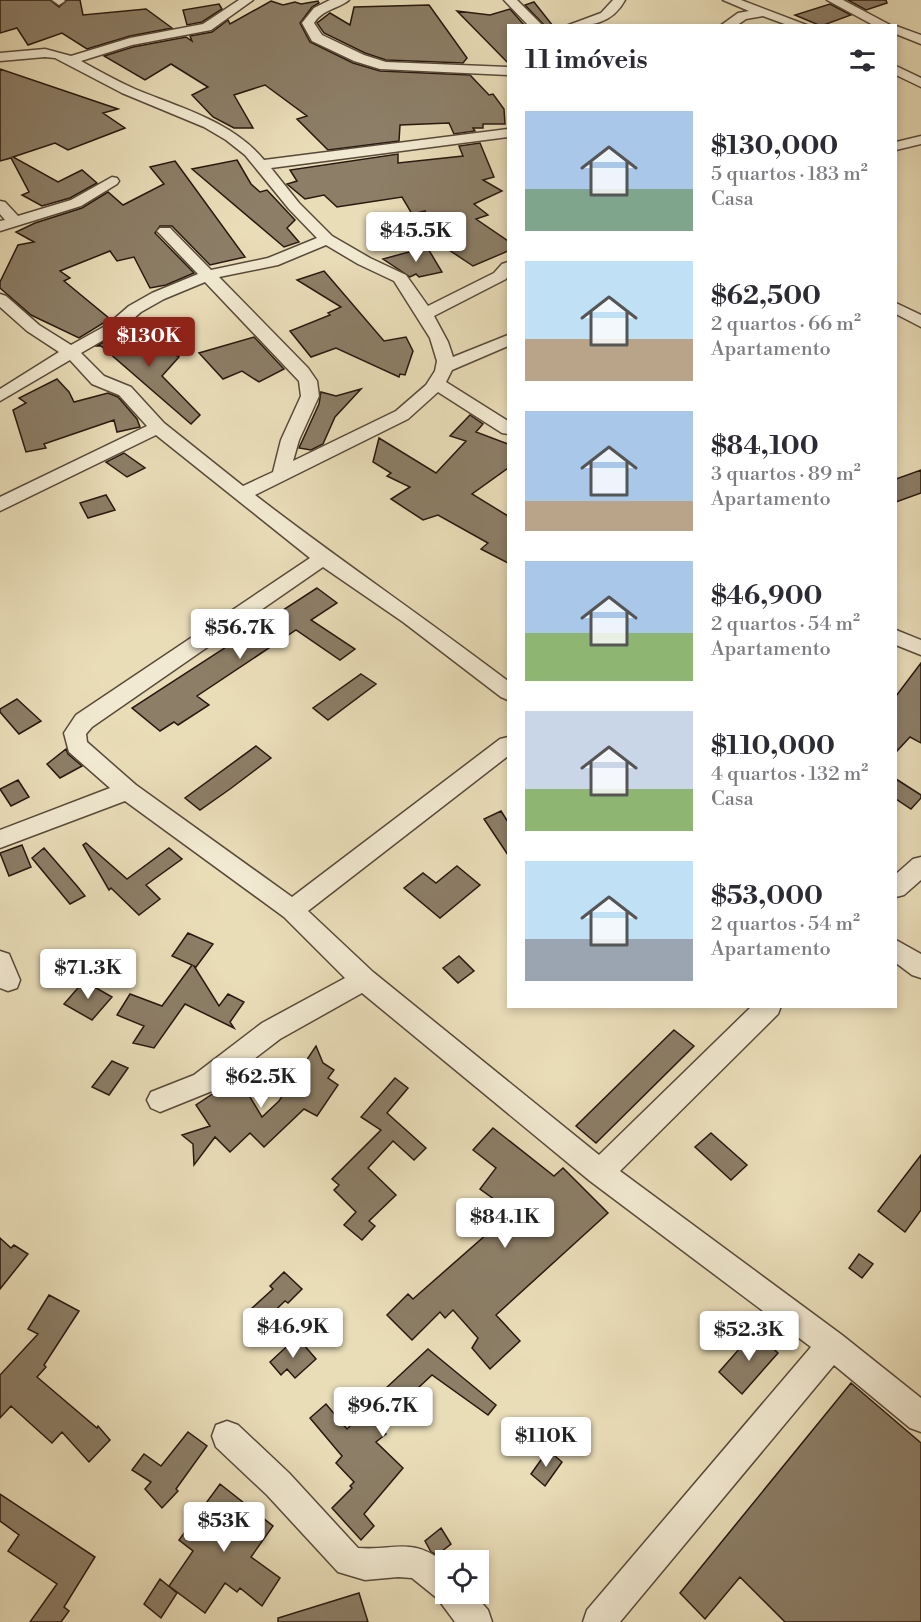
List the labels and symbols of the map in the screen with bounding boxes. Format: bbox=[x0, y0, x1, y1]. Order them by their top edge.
pin: $45.5K bbox=[367, 212, 465, 263]
pin: $130K bbox=[107, 317, 191, 368]
pin: $56.7K bbox=[191, 609, 289, 660]
pin: $71.3K bbox=[39, 949, 137, 1000]
pin: $62.5K bbox=[212, 1058, 310, 1109]
pin: $84.1K bbox=[456, 1198, 554, 1249]
pin: $46.9K bbox=[244, 1308, 342, 1359]
pin: $52.3K bbox=[700, 1311, 798, 1362]
pin: $96.7K bbox=[334, 1387, 432, 1438]
pin: $110K bbox=[504, 1417, 588, 1468]
pin: $53K bbox=[188, 1502, 260, 1553]

